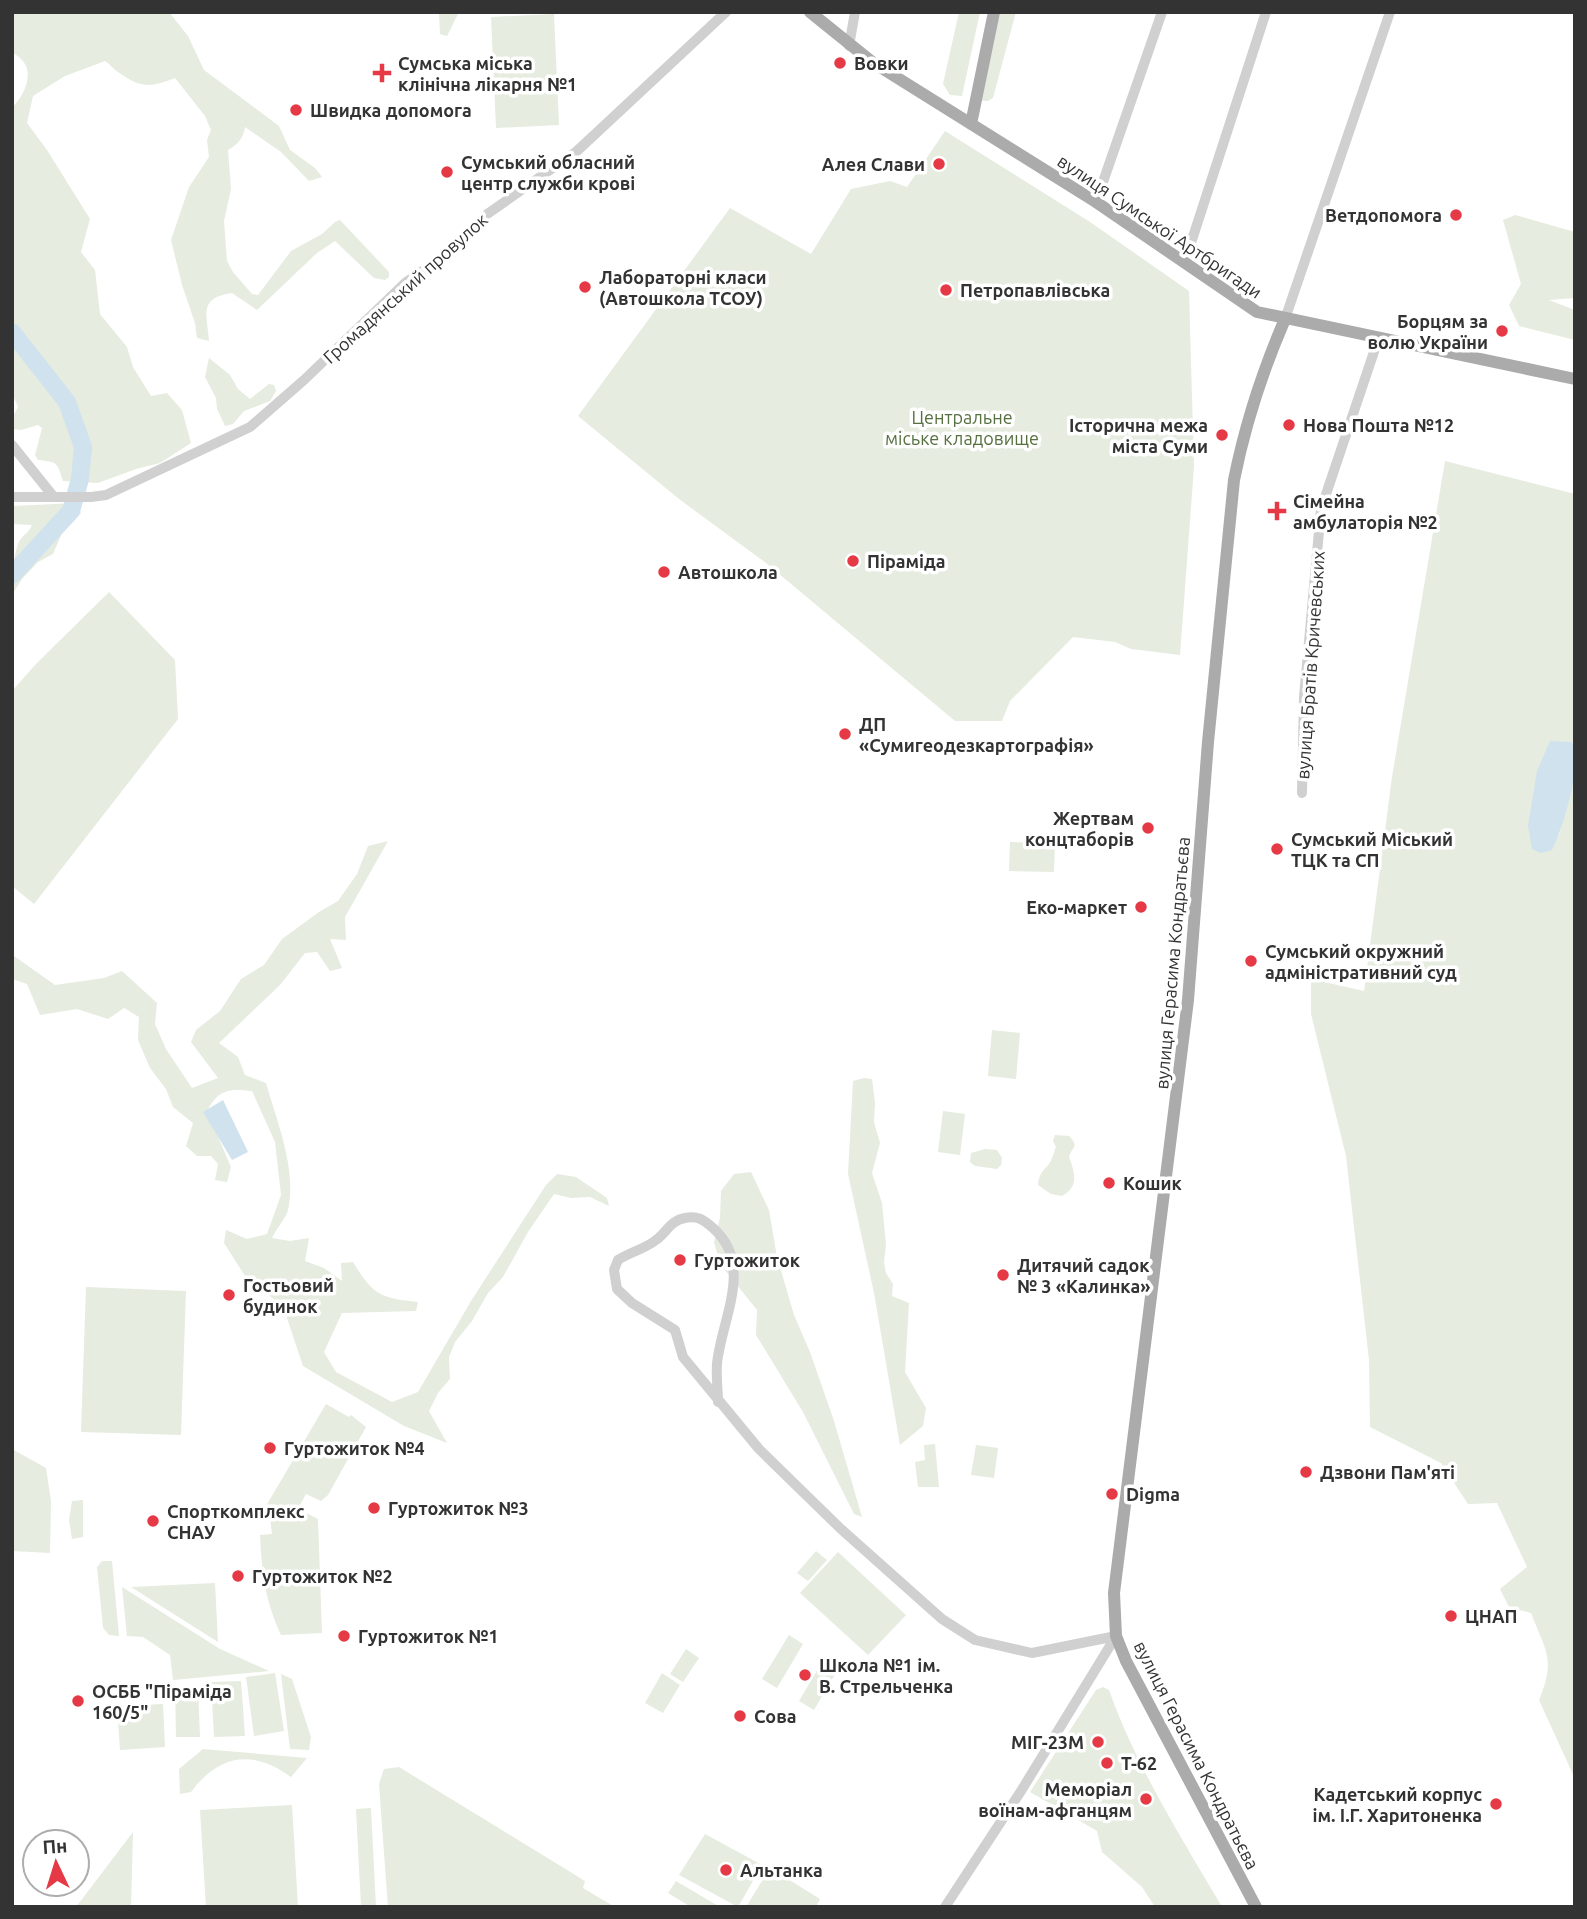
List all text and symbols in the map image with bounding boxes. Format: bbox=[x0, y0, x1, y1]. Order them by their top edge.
place label: Сумська міська клінічна лікарня №1 bbox=[398, 53, 577, 94]
place label: Вовки bbox=[854, 53, 909, 73]
marker: Вовки bbox=[832, 55, 848, 71]
marker: Сумська міська клінічна лікарня №1 bbox=[372, 63, 392, 83]
place label: Швидка допомога bbox=[310, 100, 472, 120]
marker: Швидка допомога bbox=[288, 102, 304, 118]
street label: вулиця Сумської Артбригади bbox=[1054, 150, 1266, 302]
place label: Сумський обласний центр служби крові bbox=[461, 152, 635, 193]
place label: Алея Слави bbox=[822, 154, 925, 174]
marker: Алея Слави bbox=[931, 156, 947, 172]
marker: Сумський обласний центр служби крові bbox=[439, 164, 455, 180]
place label: Ветдопомога bbox=[1325, 205, 1442, 225]
marker: Ветдопомога bbox=[1448, 207, 1464, 223]
street label: Громадянський провулок bbox=[319, 209, 491, 367]
place label: Лабораторні класи (Автошкола ТСОУ) bbox=[599, 267, 767, 309]
marker: Лабораторні класи (Автошкола ТСОУ) bbox=[577, 279, 593, 295]
place label: Петропавлівська bbox=[960, 280, 1110, 300]
marker: Петропавлівська bbox=[938, 282, 954, 298]
place label: Борцям за волю України bbox=[1367, 311, 1488, 352]
marker: Борцям за волю України bbox=[1494, 323, 1510, 339]
park label: Центральне міське кладовище bbox=[885, 407, 1039, 448]
place label: Історична межа міста Суми bbox=[1069, 415, 1208, 456]
place label: Нова Пошта №12 bbox=[1303, 415, 1454, 435]
marker: Нова Пошта №12 bbox=[1281, 417, 1297, 433]
marker: Історична межа міста Суми bbox=[1214, 427, 1230, 443]
place label: Сімейна амбулаторія №2 bbox=[1293, 491, 1438, 532]
marker: Сімейна амбулаторія №2 bbox=[1267, 501, 1287, 521]
street label: вулиця Братів Кричевських bbox=[1292, 550, 1328, 780]
place label: Піраміда bbox=[867, 551, 946, 571]
marker: Піраміда bbox=[845, 553, 861, 569]
place label: Автошкола bbox=[678, 562, 778, 582]
marker: Автошкола bbox=[656, 564, 672, 580]
place label: ДП «Сумигеодезкартографія» bbox=[859, 714, 1094, 755]
marker: ДП «Сумигеодезкартографія» bbox=[837, 726, 853, 742]
place label: Жертвам концтаборів bbox=[1025, 808, 1134, 849]
marker: Жертвам концтаборів bbox=[1140, 820, 1156, 836]
place label: Сумський Міський ТЦК та СП bbox=[1291, 829, 1453, 870]
street label: вулиця Герасима Кондратьєва bbox=[1151, 836, 1193, 1090]
marker: Сумський Міський ТЦК та СП bbox=[1269, 841, 1285, 857]
place label: Еко-маркет bbox=[1026, 897, 1127, 917]
marker: Еко-маркет bbox=[1133, 899, 1149, 915]
place label: Сумський окружний адміністративний суд bbox=[1265, 941, 1457, 982]
marker: Сумський окружний адміністративний суд bbox=[1243, 953, 1259, 969]
place label: Кошик bbox=[1123, 1173, 1182, 1193]
marker: Кошик bbox=[1101, 1175, 1117, 1191]
place label: Гуртожиток bbox=[694, 1250, 801, 1270]
marker: Гуртожиток bbox=[672, 1252, 688, 1268]
place label: Дитячий садок № 3 «Калинка» bbox=[1017, 1255, 1150, 1296]
marker: Дитячий садок № 3 «Калинка» bbox=[995, 1267, 1011, 1283]
place label: Гостьовий будинок bbox=[243, 1275, 334, 1316]
marker: Гостьовий будинок bbox=[221, 1287, 237, 1303]
place label: Гуртожиток №4 bbox=[284, 1438, 425, 1458]
marker: Гуртожиток №4 bbox=[262, 1440, 278, 1456]
place label: Дзвони Пам'яті bbox=[1320, 1462, 1455, 1482]
marker: Дзвони Пам'яті bbox=[1298, 1464, 1314, 1480]
place label: Digma bbox=[1126, 1484, 1180, 1504]
marker: Digma bbox=[1104, 1486, 1120, 1502]
place label: Гуртожиток №3 bbox=[388, 1498, 529, 1518]
marker: Гуртожиток №3 bbox=[366, 1500, 382, 1516]
place label: Спорткомплекс СНАУ bbox=[167, 1501, 305, 1542]
marker: Спорткомплекс СНАУ bbox=[145, 1513, 161, 1529]
place label: Гуртожиток №2 bbox=[252, 1566, 393, 1586]
marker: Гуртожиток №2 bbox=[230, 1568, 246, 1584]
place label: ЦНАП bbox=[1465, 1606, 1518, 1626]
marker: ЦНАП bbox=[1443, 1608, 1459, 1624]
place label: Гуртожиток №1 bbox=[358, 1626, 499, 1646]
marker: Гуртожиток №1 bbox=[336, 1628, 352, 1644]
street label: вулиця Герасима Кондратьєва bbox=[1131, 1638, 1263, 1872]
place label: Школа №1 ім. В. Стрельченка bbox=[819, 1655, 953, 1696]
marker: Школа №1 ім. В. Стрельченка bbox=[797, 1667, 813, 1683]
place label: ОСББ "Піраміда 160/5" bbox=[92, 1681, 232, 1722]
marker: ОСББ "Піраміда 160/5" bbox=[70, 1693, 86, 1709]
place label: Сова bbox=[754, 1706, 797, 1726]
marker: Сова bbox=[732, 1708, 748, 1724]
place label: МІГ-23М bbox=[1011, 1732, 1084, 1752]
marker: МІГ-23М bbox=[1090, 1734, 1106, 1750]
place label: Т-62 bbox=[1121, 1753, 1157, 1773]
marker: Т-62 bbox=[1099, 1755, 1115, 1771]
place label: Меморіал воїнам-афганцям bbox=[978, 1779, 1132, 1820]
place label: Кадетський корпус ім. І.Г. Харитоненка bbox=[1312, 1784, 1482, 1825]
marker: Меморіал воїнам-афганцям bbox=[1138, 1791, 1154, 1807]
marker: Кадетський корпус ім. І.Г. Харитоненка bbox=[1488, 1796, 1504, 1812]
north arrow bbox=[21, 1828, 91, 1898]
text: Пн bbox=[42, 1834, 68, 1858]
place label: Альтанка bbox=[740, 1860, 823, 1880]
marker: Альтанка bbox=[718, 1862, 734, 1878]

